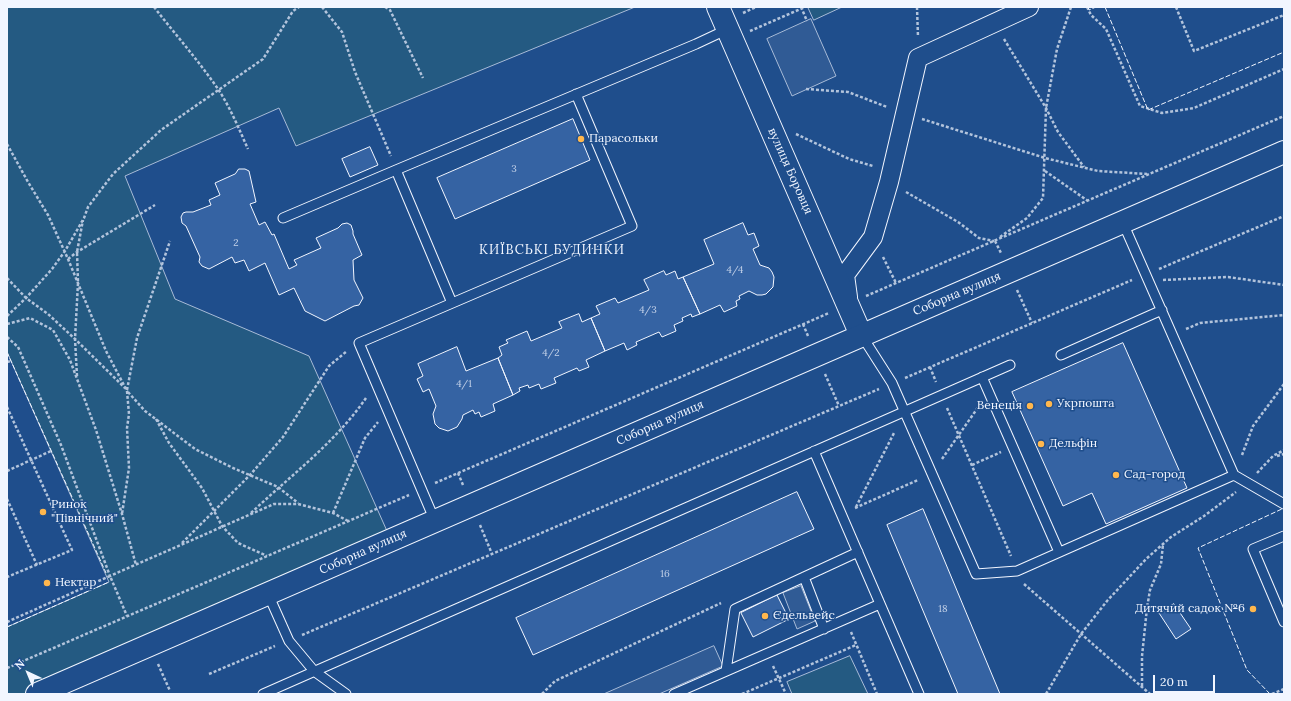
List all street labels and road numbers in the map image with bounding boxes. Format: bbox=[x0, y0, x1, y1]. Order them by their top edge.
street label: вулиця Боровця bbox=[764, 126, 816, 216]
street label: Соборна вулиця bbox=[911, 269, 1003, 319]
street label: Соборна вулиця bbox=[614, 397, 706, 449]
street label: Соборна вулиця bbox=[317, 526, 409, 578]

